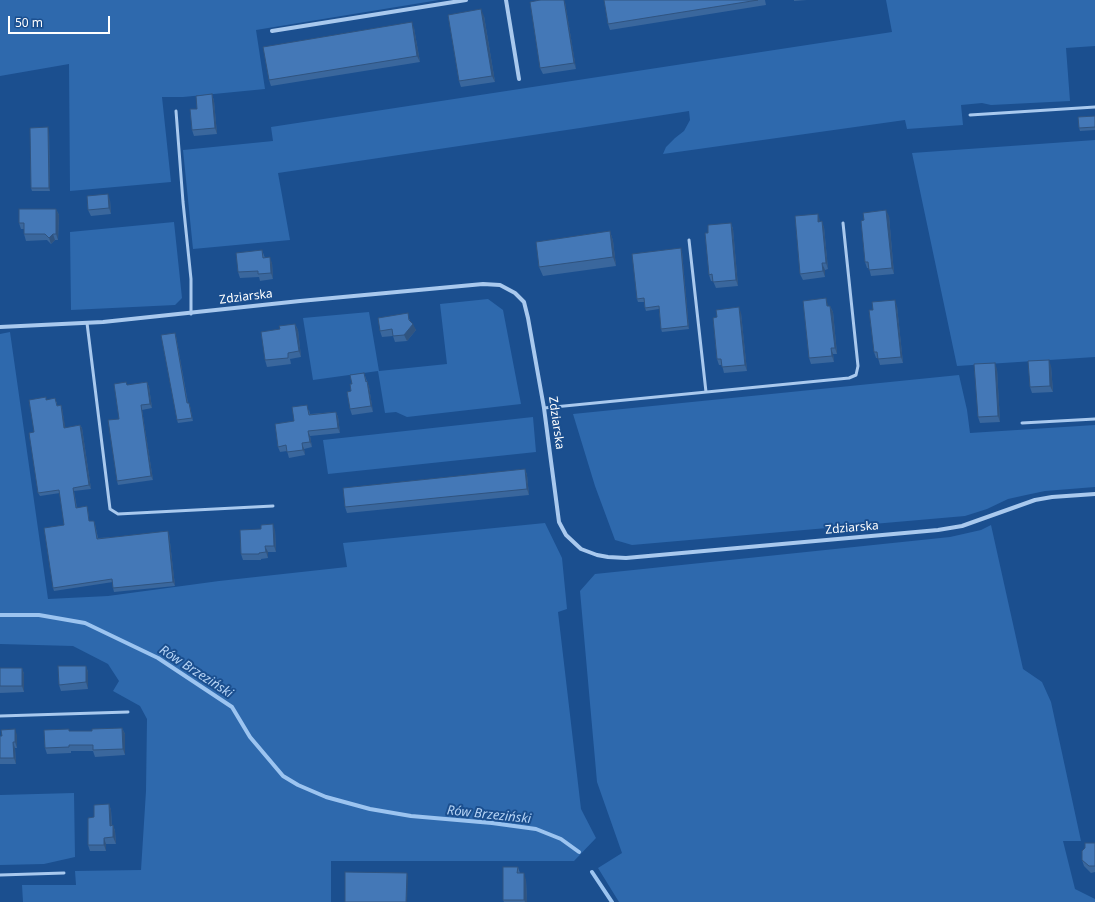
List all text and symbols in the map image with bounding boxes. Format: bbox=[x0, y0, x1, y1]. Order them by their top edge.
scale bar bbox=[10, 8, 112, 34]
text: 50 m bbox=[15, 14, 43, 31]
street label: Zdziarska bbox=[219, 287, 273, 307]
street label: Zdziarska bbox=[545, 395, 567, 451]
street label: Zdziarska bbox=[825, 518, 879, 538]
water label: Rów Brzeziński bbox=[156, 642, 236, 702]
water label: Rów Brzeziński bbox=[446, 803, 532, 827]

